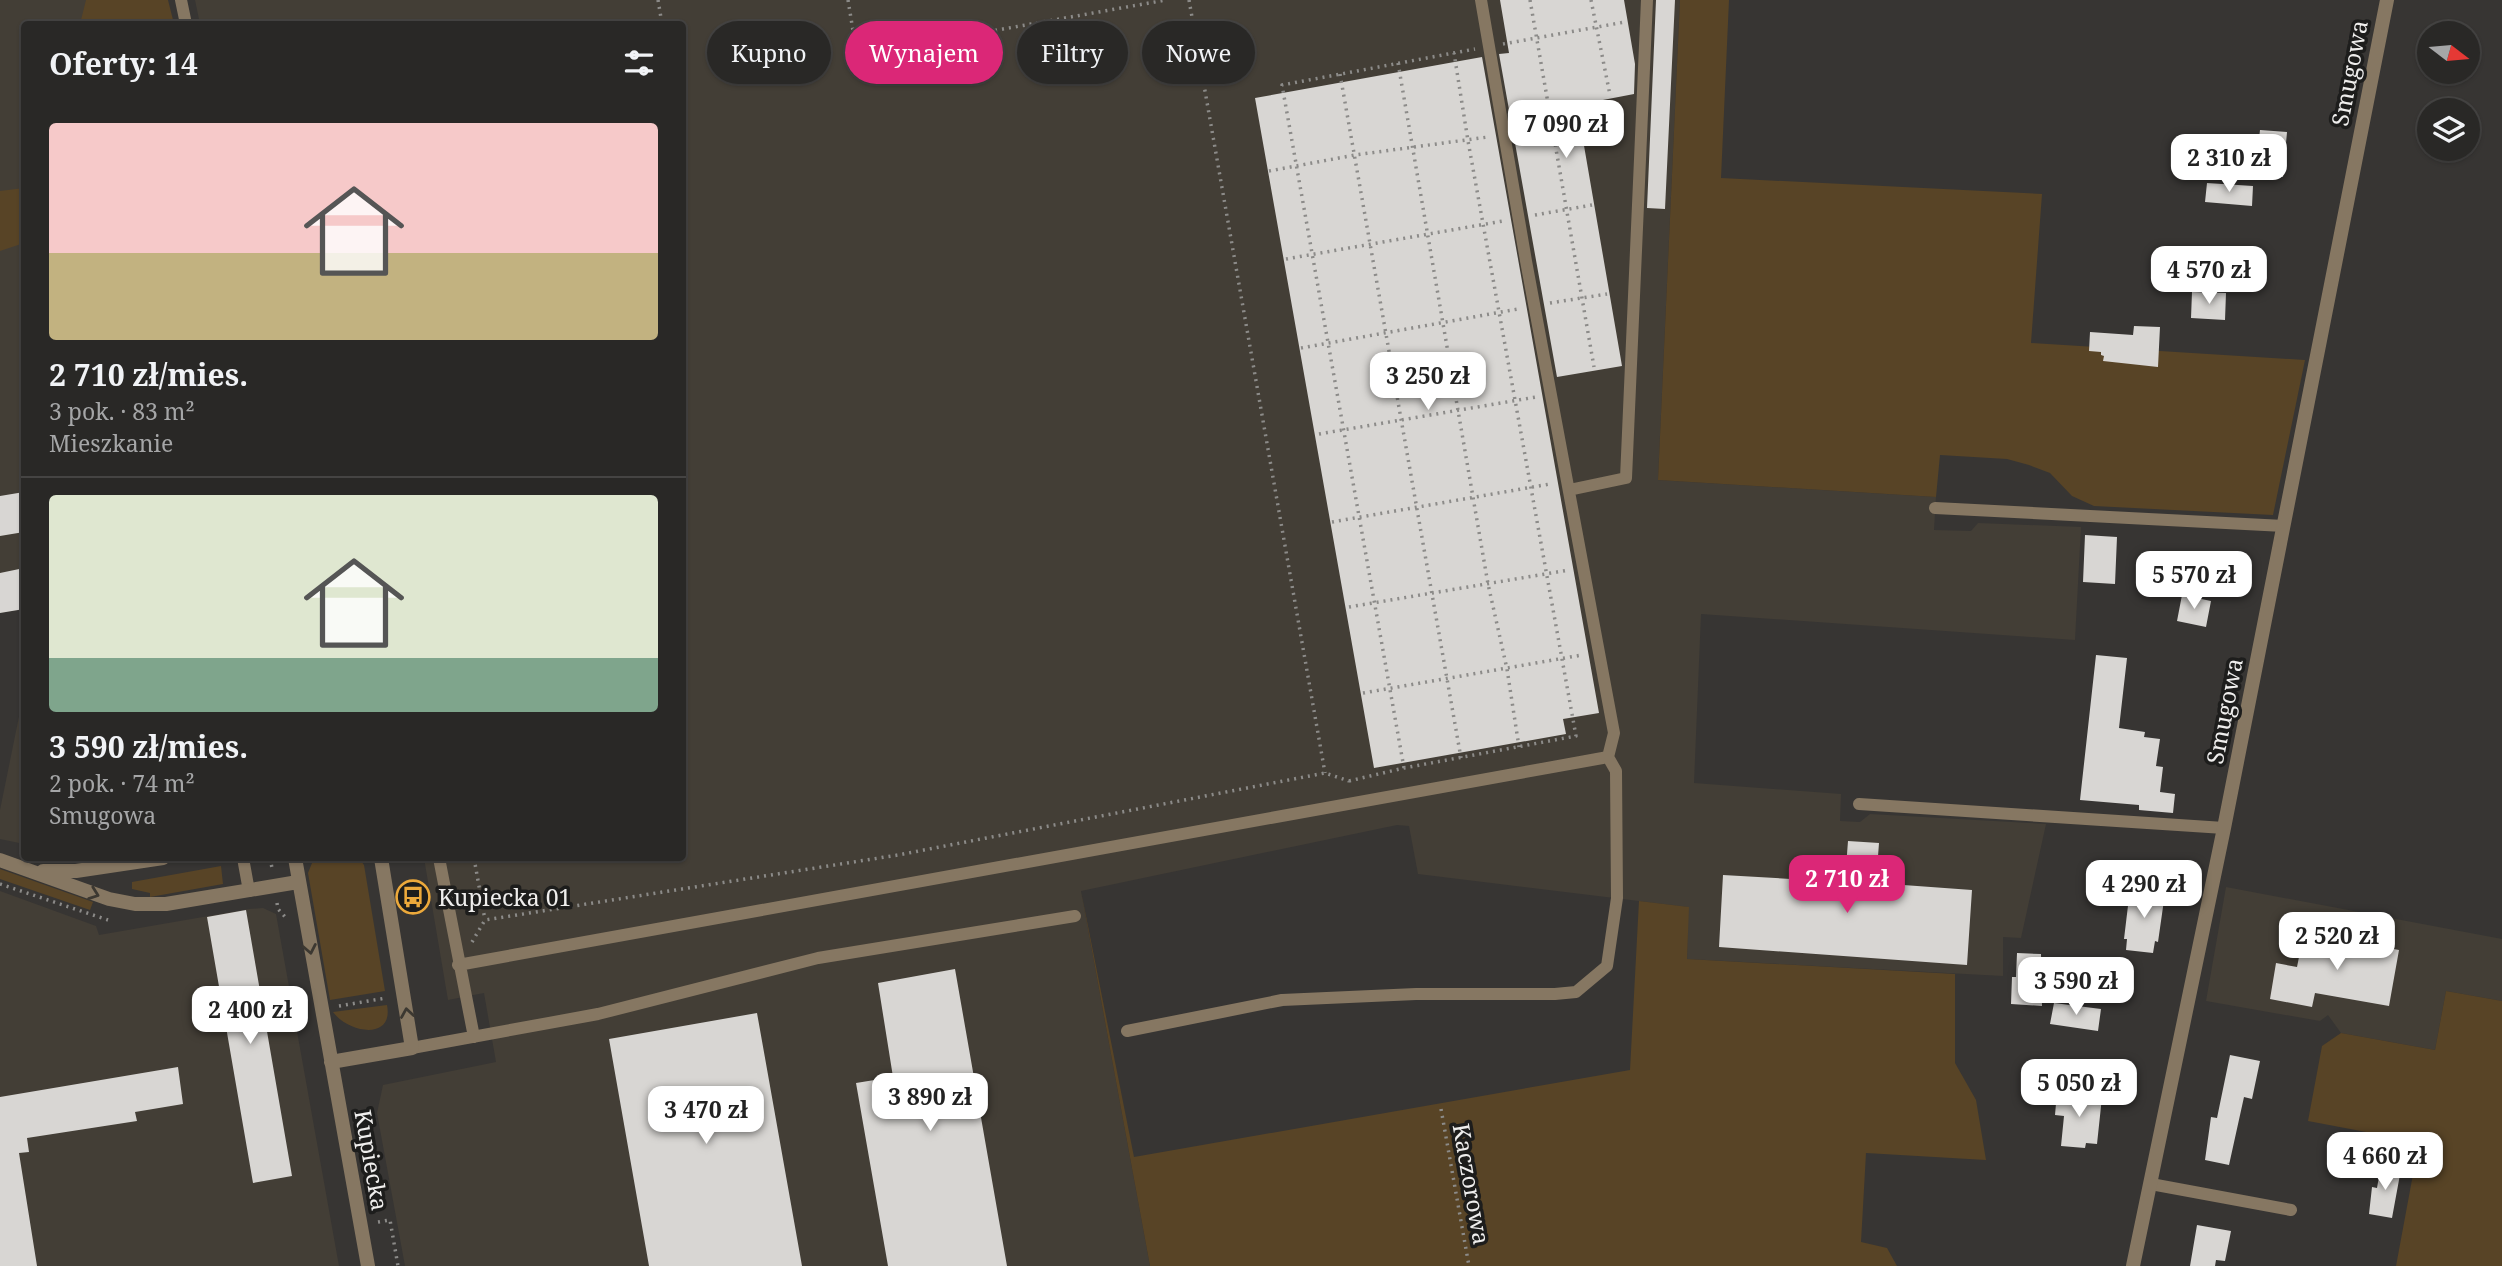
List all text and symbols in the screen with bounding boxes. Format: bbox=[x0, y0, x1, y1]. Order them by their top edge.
street label: Smugowa bbox=[2323, 17, 2375, 129]
chip: Kupno bbox=[707, 21, 831, 84]
chip: Wynajem bbox=[845, 21, 1003, 84]
chip: Filtry bbox=[1017, 21, 1128, 84]
chip: Nowe bbox=[1142, 21, 1255, 84]
north arrow bbox=[2417, 21, 2480, 84]
map controls bbox=[2417, 21, 2480, 161]
text: Oferty: 14 bbox=[49, 43, 198, 84]
icon: filters bbox=[620, 44, 658, 82]
button: layers bbox=[2417, 98, 2480, 161]
pin: 7 090 zł bbox=[1494, 100, 1638, 160]
text: 7 090 zł bbox=[1524, 107, 1608, 139]
pin: 2 310 zł bbox=[2157, 134, 2301, 194]
text: 2 310 zł bbox=[2187, 141, 2271, 173]
icon: home bbox=[291, 168, 417, 294]
pin: 4 570 zł bbox=[2137, 246, 2281, 306]
text: 4 570 zł bbox=[2167, 253, 2251, 285]
pin: 3 250 zł bbox=[1356, 352, 1500, 412]
text: 2 710 zł/mies. bbox=[49, 354, 248, 395]
text: 3 250 zł bbox=[1386, 359, 1470, 391]
text: 3 pok. · 83 m² bbox=[49, 395, 195, 427]
text: Mieszkanie bbox=[49, 427, 173, 459]
icon: home bbox=[291, 540, 417, 666]
pin: 5 570 zł bbox=[2122, 552, 2266, 611]
text: 5 570 zł bbox=[2152, 558, 2236, 590]
street label: Smugowa bbox=[2198, 655, 2250, 767]
text: 3 590 zł/mies. bbox=[49, 726, 248, 767]
text: 2 pok. · 74 m² bbox=[49, 767, 195, 799]
text: Smugowa bbox=[49, 799, 156, 831]
pin: 2 710 zł bbox=[1775, 856, 1919, 915]
pin: 4 290 zł bbox=[2072, 860, 2216, 920]
text: 2 710 zł bbox=[1805, 862, 1889, 894]
text: 4 290 zł bbox=[2102, 867, 2186, 899]
bus stop icon: Kupiecka 01 bbox=[394, 878, 432, 916]
place label: Kupiecka 01 bbox=[438, 881, 571, 913]
one-way arrow bbox=[88, 886, 100, 900]
pin: 2 520 zł bbox=[2265, 912, 2409, 972]
text: 2 520 zł bbox=[2295, 919, 2379, 951]
one-way arrow bbox=[302, 943, 317, 955]
pin: 3 590 zł bbox=[2004, 958, 2148, 1017]
text: 3 590 zł bbox=[2034, 964, 2118, 996]
pin: 2 400 zł bbox=[178, 986, 322, 1046]
text: 2 400 zł bbox=[208, 993, 292, 1025]
one-way arrow bbox=[400, 1008, 415, 1019]
pin: 5 050 zł bbox=[2007, 1060, 2151, 1119]
text: 5 050 zł bbox=[2037, 1066, 2121, 1098]
pin: 3 890 zł bbox=[858, 1074, 1002, 1133]
text: 3 890 zł bbox=[888, 1080, 972, 1112]
pin: 3 470 zł bbox=[634, 1086, 778, 1146]
text: 3 470 zł bbox=[664, 1093, 748, 1125]
street label: Kupiecka bbox=[347, 1107, 397, 1213]
street label: Kaczorowa bbox=[1446, 1121, 1498, 1247]
pin: 4 660 zł bbox=[2313, 1132, 2457, 1192]
text: 4 660 zł bbox=[2343, 1139, 2427, 1171]

